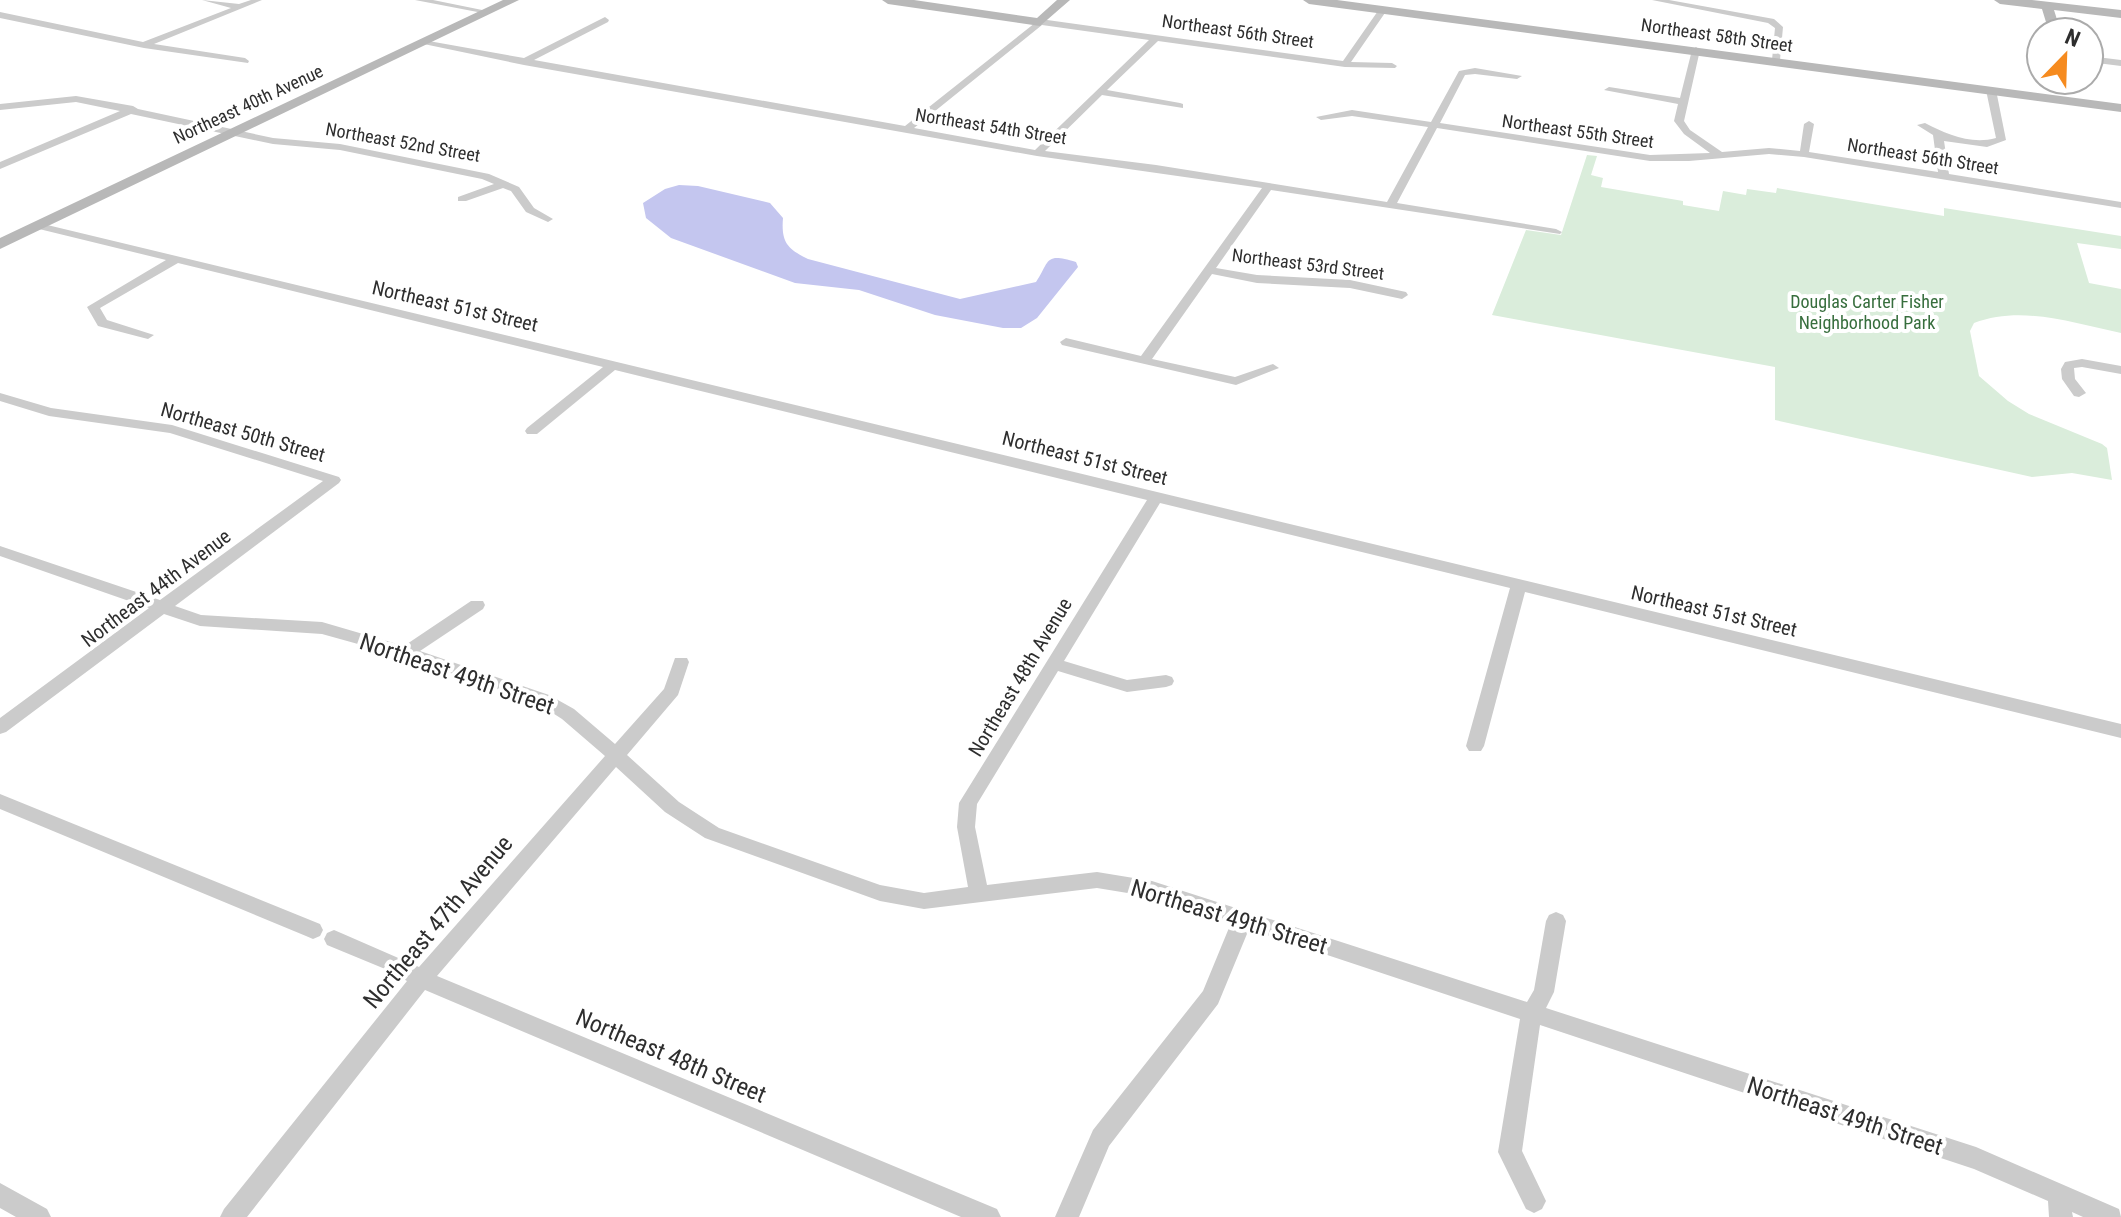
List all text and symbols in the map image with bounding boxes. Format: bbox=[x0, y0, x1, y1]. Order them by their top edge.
street label: Northeast 56th Street bbox=[1161, 10, 1315, 52]
street label: Northeast 58th Street bbox=[1640, 14, 1794, 56]
north arrow bbox=[2025, 16, 2105, 96]
text: N bbox=[2062, 24, 2084, 52]
street label: Northeast 40th Avenue bbox=[170, 60, 326, 148]
street label: Northeast 54th Street bbox=[914, 104, 1068, 148]
street label: Northeast 55th Street bbox=[1501, 110, 1655, 152]
street label: Northeast 52nd Street bbox=[324, 118, 482, 166]
street label: Northeast 56th Street bbox=[1846, 134, 2000, 178]
street label: Northeast 53rd Street bbox=[1231, 244, 1385, 284]
street label: Northeast 51st Street bbox=[370, 275, 540, 337]
park label: Douglas Carter Fisher Neighborhood Park bbox=[1790, 291, 1944, 333]
street label: Northeast 50th Street bbox=[158, 397, 328, 467]
street label: Northeast 51st Street bbox=[1000, 426, 1170, 490]
street label: Northeast 44th Avenue bbox=[77, 524, 235, 652]
street label: Northeast 51st Street bbox=[1629, 580, 1799, 642]
street label: Northeast 48th Avenue bbox=[963, 593, 1077, 761]
street label: Northeast 49th Street bbox=[356, 628, 558, 720]
street label: Northeast 47th Avenue bbox=[358, 830, 518, 1014]
street label: Northeast 49th Street bbox=[1127, 874, 1331, 960]
street label: Northeast 48th Street bbox=[572, 1003, 770, 1109]
street label: Northeast 49th Street bbox=[1744, 1071, 1946, 1161]

